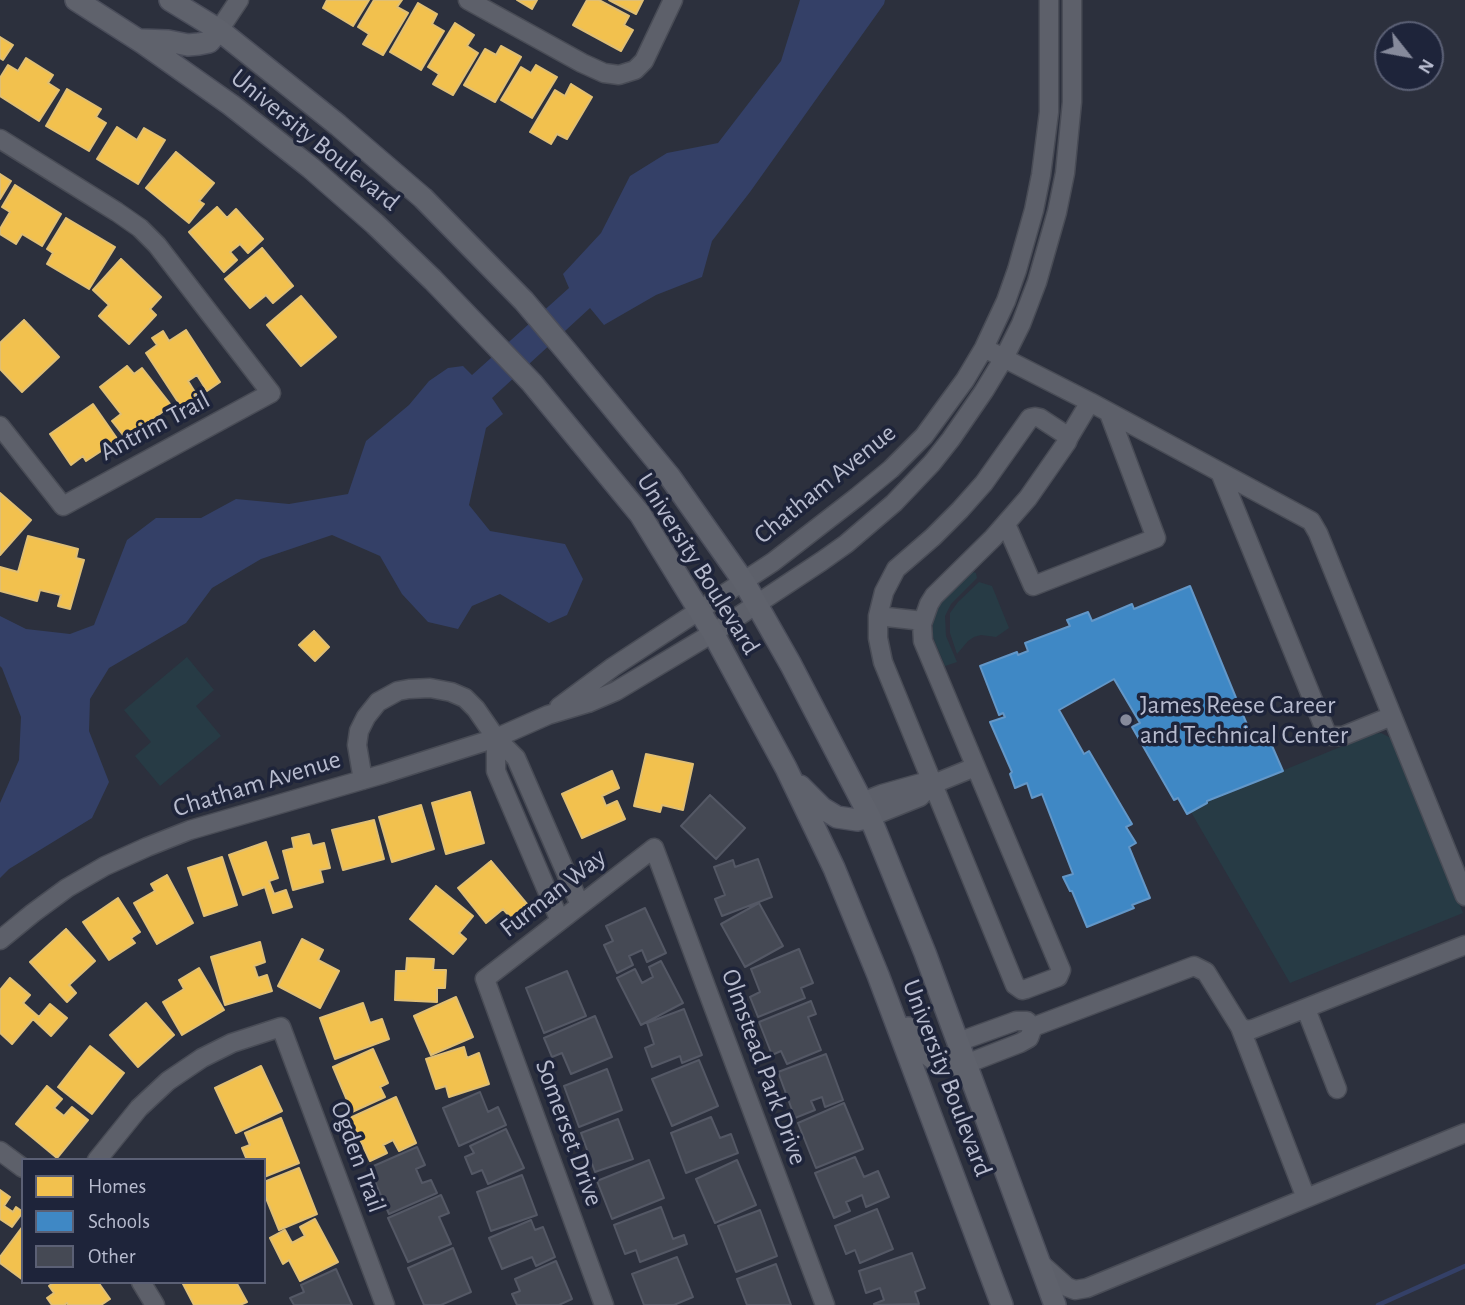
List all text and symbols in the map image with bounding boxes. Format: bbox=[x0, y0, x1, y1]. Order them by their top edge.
north arrow bbox=[1374, 21, 1444, 91]
text: N bbox=[1414, 55, 1437, 77]
street label: University Boulevard bbox=[224, 62, 406, 218]
street label: Antrim Trail bbox=[95, 384, 215, 468]
street label: Chatham Avenue bbox=[748, 417, 902, 551]
street label: University Boulevard bbox=[630, 467, 766, 661]
place label: James Reese Career and Technical Center bbox=[1140, 689, 1348, 750]
marker: James Reese Career and Technical Center bbox=[1118, 712, 1134, 728]
street label: Chatham Avenue bbox=[169, 744, 345, 824]
street label: Furman Way bbox=[494, 842, 612, 944]
street label: Olmstead Park Drive bbox=[714, 965, 814, 1169]
street label: University Boulevard bbox=[895, 975, 999, 1181]
street label: Somerset Drive bbox=[528, 1055, 610, 1211]
street label: Ogden Trail bbox=[323, 1097, 393, 1217]
legend bbox=[21, 1158, 266, 1284]
text: Homes bbox=[88, 1176, 146, 1197]
text: Schools bbox=[88, 1211, 150, 1232]
text: Other bbox=[88, 1246, 135, 1267]

